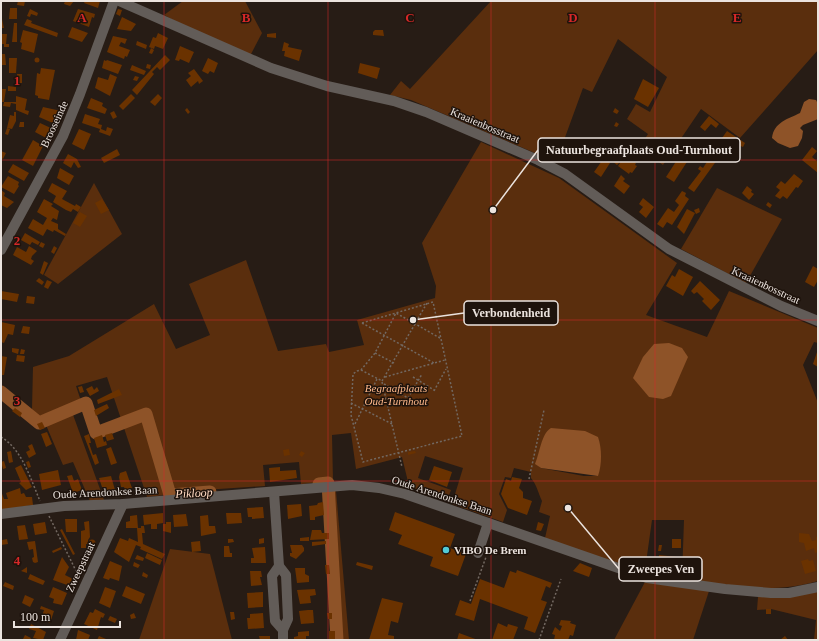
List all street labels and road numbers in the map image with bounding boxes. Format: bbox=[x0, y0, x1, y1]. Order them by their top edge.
street label: Brooseinde bbox=[38, 99, 70, 149]
street label: Kraaienbosstraat bbox=[449, 105, 521, 145]
street label: Kraaienbosstraat bbox=[730, 264, 802, 306]
street label: Oude Arendonkse Baan bbox=[390, 473, 494, 517]
street label: Oude Arendonkse Baan bbox=[53, 483, 158, 501]
street label: Zweepstraat bbox=[63, 540, 97, 594]

